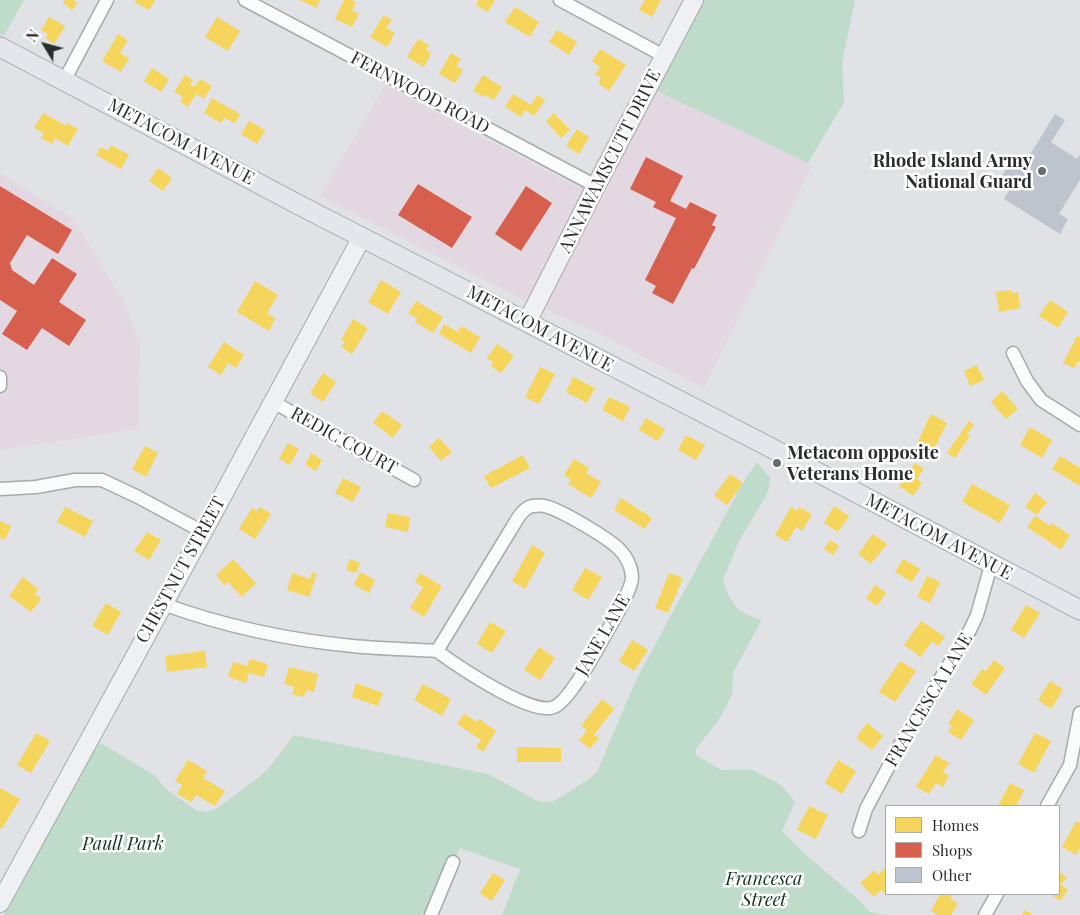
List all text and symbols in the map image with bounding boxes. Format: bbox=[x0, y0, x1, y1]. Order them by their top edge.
north arrow bbox=[20, 20, 70, 70]
text: N bbox=[22, 26, 43, 45]
street label: FERNWOOD ROAD bbox=[347, 47, 493, 139]
street label: ANNAWAMSCUTT DRIVE bbox=[554, 66, 666, 256]
street label: METACOM AVENUE bbox=[104, 94, 258, 190]
place label: Rhode Island Army National Guard bbox=[873, 150, 1032, 192]
marker: Rhode Island Army National Guard bbox=[1036, 165, 1048, 177]
street label: METACOM AVENUE bbox=[463, 281, 617, 377]
street label: REDIC COURT bbox=[287, 403, 401, 479]
place label: Metacom opposite Veterans Home bbox=[787, 442, 939, 484]
marker: Metacom opposite Veterans Home bbox=[771, 457, 783, 469]
street label: METACOM AVENUE bbox=[862, 489, 1016, 585]
street label: CHESTNUT STREET bbox=[132, 493, 230, 647]
street label: JANE LANE bbox=[571, 591, 635, 679]
street label: FRANCESCA LANE bbox=[881, 629, 977, 771]
legend bbox=[885, 805, 1060, 895]
text: Homes bbox=[932, 815, 979, 835]
park label: Paull Park bbox=[82, 833, 164, 855]
text: Shops bbox=[932, 840, 973, 860]
text: Other bbox=[932, 865, 972, 885]
park label: Francesca Street bbox=[726, 868, 802, 911]

